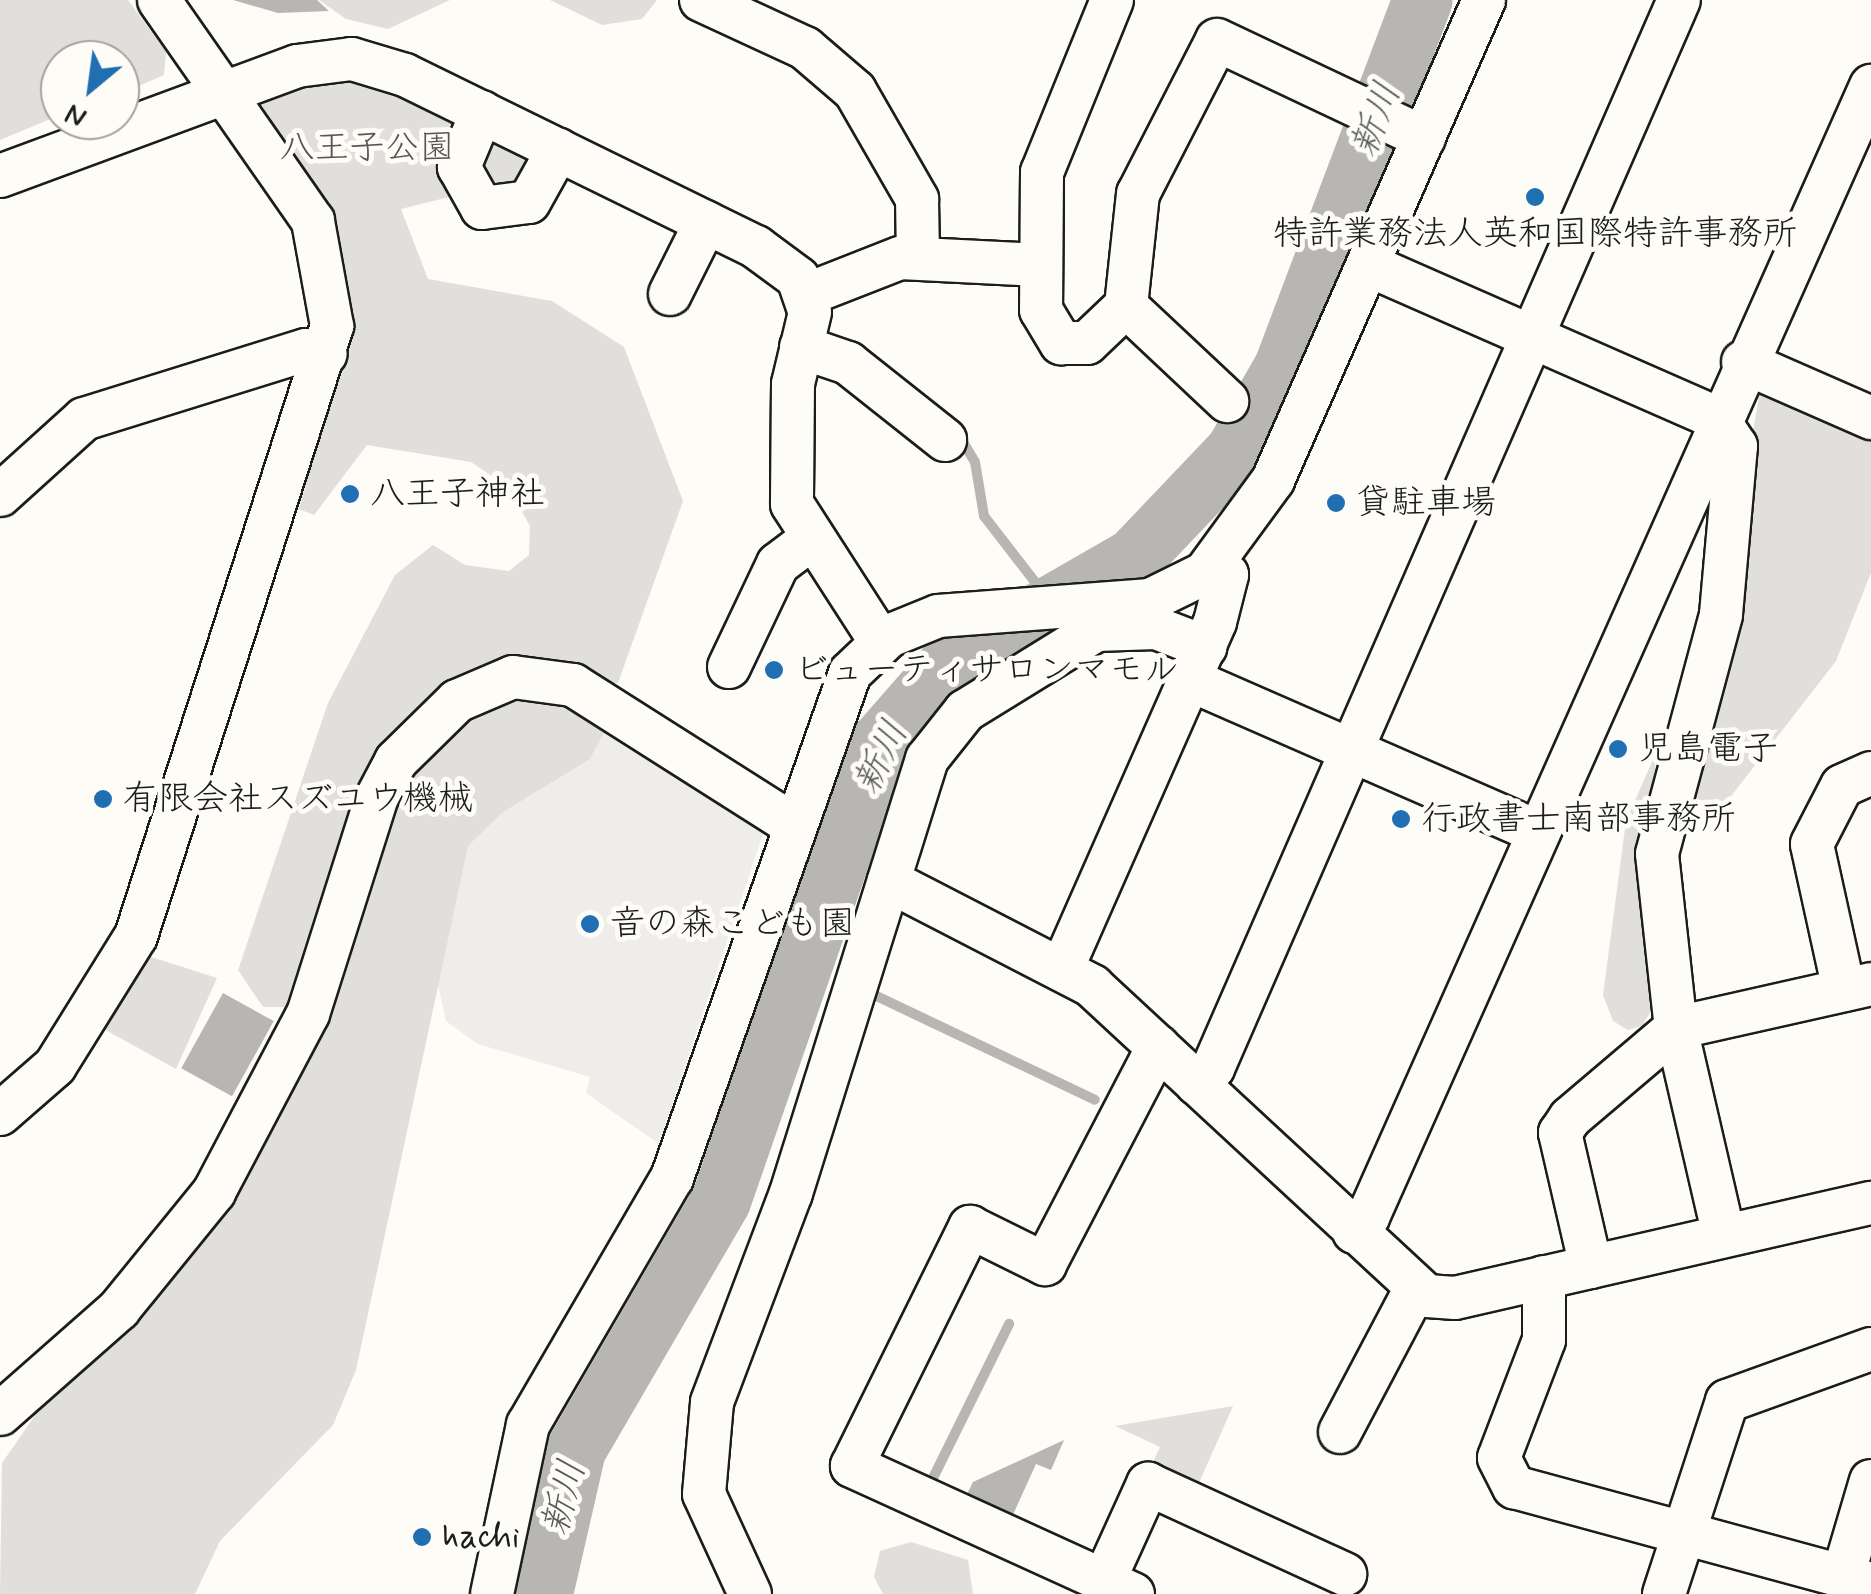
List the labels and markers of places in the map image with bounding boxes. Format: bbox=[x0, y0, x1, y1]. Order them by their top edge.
marker: 特許業務法人英和国際特許事務所 bbox=[1524, 186, 1546, 208]
place label: 特許業務法人英和国際特許事務所 bbox=[1273, 213, 1797, 255]
place label: 八王子神社 bbox=[370, 473, 545, 515]
place label: 貸駐車場 bbox=[1356, 482, 1496, 524]
marker: 八王子神社 bbox=[339, 483, 361, 505]
marker: 貸駐車場 bbox=[1325, 492, 1347, 514]
place label: ビューティサロンマモル bbox=[794, 649, 1179, 691]
marker: ビューティサロンマモル bbox=[763, 659, 785, 681]
place label: 児島電子 bbox=[1638, 728, 1778, 770]
marker: 児島電子 bbox=[1607, 738, 1629, 760]
place label: 有限会社スズユウ機械 bbox=[123, 778, 473, 820]
marker: 有限会社スズユウ機械 bbox=[92, 788, 114, 810]
place label: 行政書士南部事務所 bbox=[1421, 798, 1736, 840]
marker: 行政書士南部事務所 bbox=[1390, 808, 1412, 830]
place label: 音の森こども園 bbox=[610, 903, 855, 945]
marker: 音の森こども園 bbox=[579, 913, 601, 935]
place label: hachi bbox=[442, 1516, 520, 1558]
marker: hachi bbox=[411, 1526, 433, 1548]

